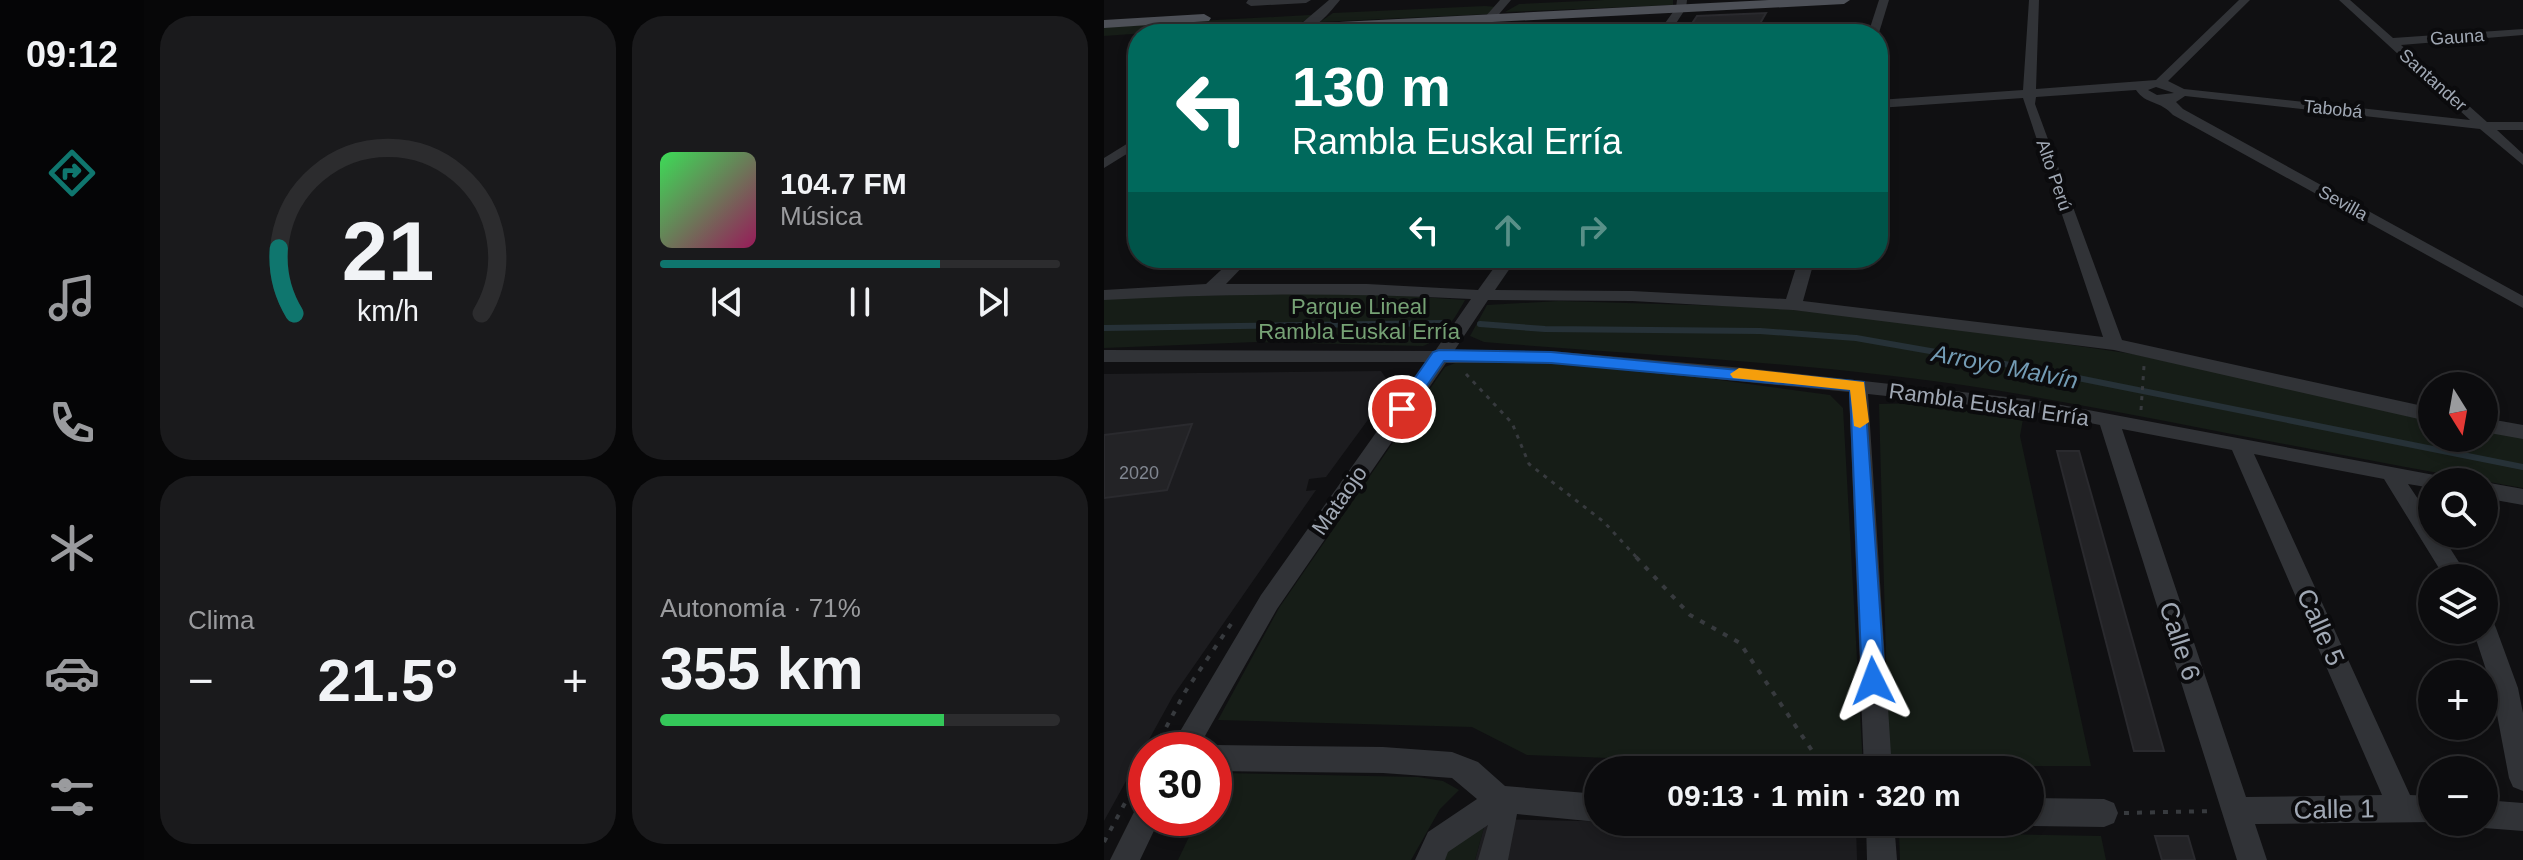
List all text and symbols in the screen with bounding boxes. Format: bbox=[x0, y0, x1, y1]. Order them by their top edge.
street label: Gauna bbox=[2429, 25, 2486, 49]
text: 09:12 bbox=[26, 34, 118, 75]
street label: Santander bbox=[2395, 45, 2471, 115]
text: 130 m bbox=[1292, 55, 1451, 118]
icon: left bbox=[1160, 56, 1264, 160]
street label: Tabobá bbox=[2303, 96, 2364, 122]
text: Rambla Euskal Erría bbox=[1292, 121, 1622, 162]
street label: Alto Perú bbox=[2032, 137, 2076, 213]
icon: directions bbox=[44, 145, 100, 201]
text: 104.7 FM bbox=[780, 167, 907, 200]
street label: Sevilla bbox=[2315, 181, 2372, 225]
text: Música bbox=[780, 201, 862, 231]
text: 21 bbox=[342, 204, 434, 297]
icon: left bbox=[1402, 208, 1446, 252]
icon: ahead bbox=[1486, 208, 1530, 252]
icon: right bbox=[1570, 208, 1614, 252]
icon: music bbox=[44, 270, 100, 326]
icon: previous bbox=[705, 280, 749, 324]
icon: pause bbox=[838, 280, 882, 324]
icon: next bbox=[971, 280, 1015, 324]
park label: Parque Lineal Rambla Euskal Erría bbox=[1258, 294, 1461, 344]
text: km/h bbox=[357, 295, 419, 327]
water label: Arroyo Malvín bbox=[1928, 339, 2080, 394]
north arrow bbox=[2418, 372, 2498, 452]
map controls bbox=[2418, 372, 2498, 836]
pin bbox=[1368, 375, 1436, 443]
street label: Rambla Euskal Erría bbox=[1887, 378, 2091, 431]
icon: arrive bbox=[1380, 387, 1424, 431]
icon: phone bbox=[44, 395, 100, 451]
street label: Mataojo bbox=[1307, 461, 1372, 540]
house number: 2020 bbox=[1119, 463, 1159, 483]
button: search bbox=[2418, 468, 2498, 548]
icon: climate bbox=[44, 520, 100, 576]
button: layers bbox=[2418, 564, 2498, 644]
street label: Calle 5 bbox=[2291, 584, 2351, 670]
text: Autonomía · 71% bbox=[660, 593, 861, 623]
street label: Calle 6 bbox=[2153, 598, 2207, 684]
text: Clima bbox=[188, 605, 254, 635]
text: 355 km bbox=[660, 635, 864, 702]
position arrow bbox=[1831, 639, 1915, 723]
icon: car bbox=[44, 645, 100, 701]
text: 21.5° bbox=[318, 647, 458, 714]
text: − bbox=[188, 656, 214, 705]
text: + bbox=[562, 656, 588, 705]
button: + bbox=[2418, 660, 2498, 740]
speed limit sign: 30 bbox=[1128, 732, 1232, 836]
button: − bbox=[2418, 756, 2498, 836]
icon: filters bbox=[44, 769, 100, 825]
text: 09:13 · 1 min · 320 m bbox=[1667, 779, 1961, 812]
street label: Calle 1 bbox=[2293, 793, 2375, 825]

